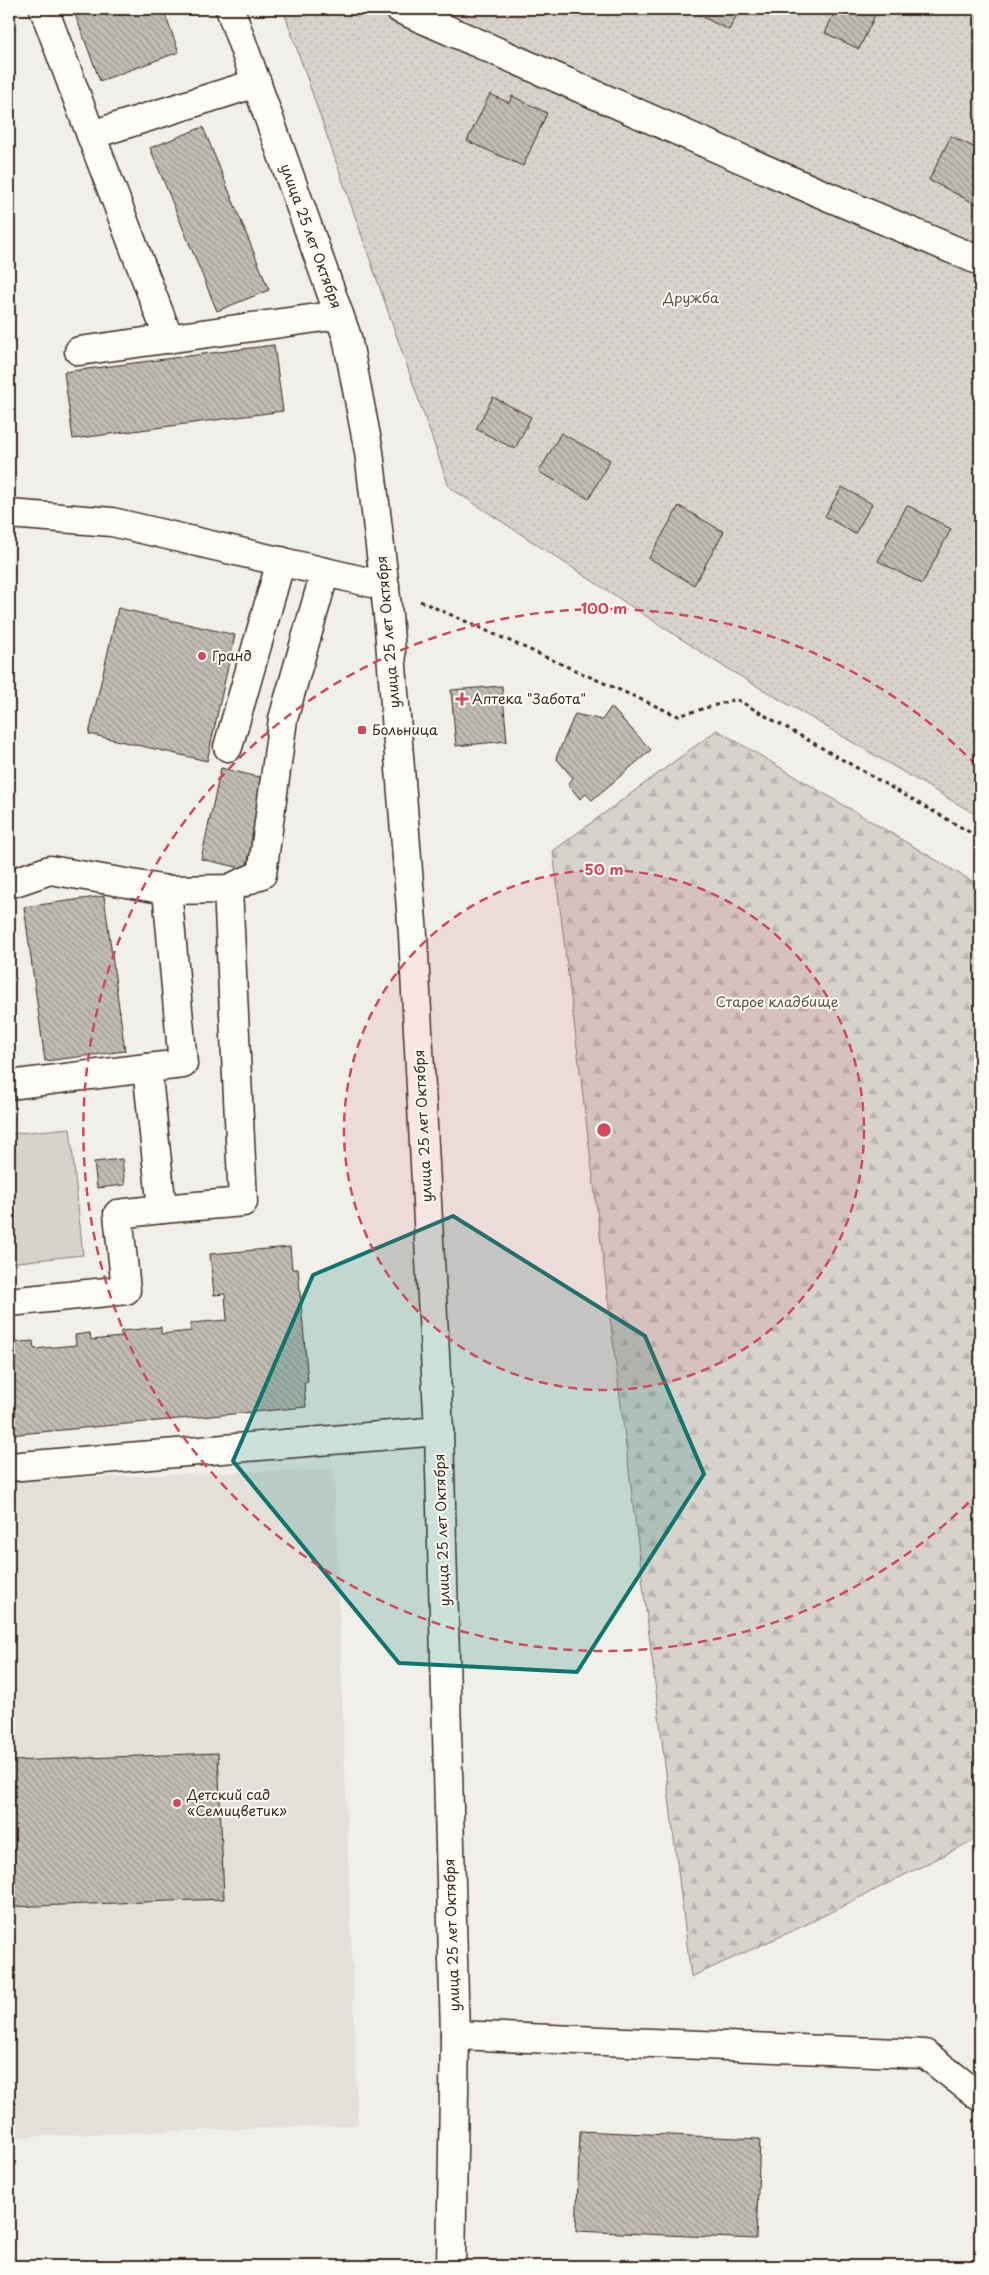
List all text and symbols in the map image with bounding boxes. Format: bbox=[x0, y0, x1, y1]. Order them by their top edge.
street label: улица 25 лет Октября bbox=[275, 160, 347, 311]
park label: Дружба bbox=[662, 287, 719, 308]
street label: улица 25 лет Октября bbox=[370, 555, 405, 709]
text: 100 m bbox=[581, 596, 627, 619]
place label: Гранд bbox=[212, 645, 252, 666]
marker: Гранд bbox=[196, 650, 208, 662]
place label: Аптека "Забота" bbox=[472, 688, 586, 709]
marker: Аптека "Забота" bbox=[456, 693, 468, 705]
place label: Больница bbox=[372, 719, 438, 740]
marker: Больница bbox=[356, 724, 368, 736]
text: 50 m bbox=[585, 857, 623, 880]
park label: Старое кладбище bbox=[715, 991, 839, 1012]
street label: улица 25 лет Октября bbox=[408, 1049, 437, 1203]
centre of rings bbox=[595, 1121, 613, 1139]
street label: улица 25 лет Октября bbox=[428, 1453, 455, 1607]
place label: Детский сад «Семицветик» bbox=[186, 1784, 287, 1821]
marker: Детский сад «Семицветик» bbox=[171, 1797, 183, 1809]
street label: улица 25 лет Октября bbox=[438, 1858, 465, 2012]

